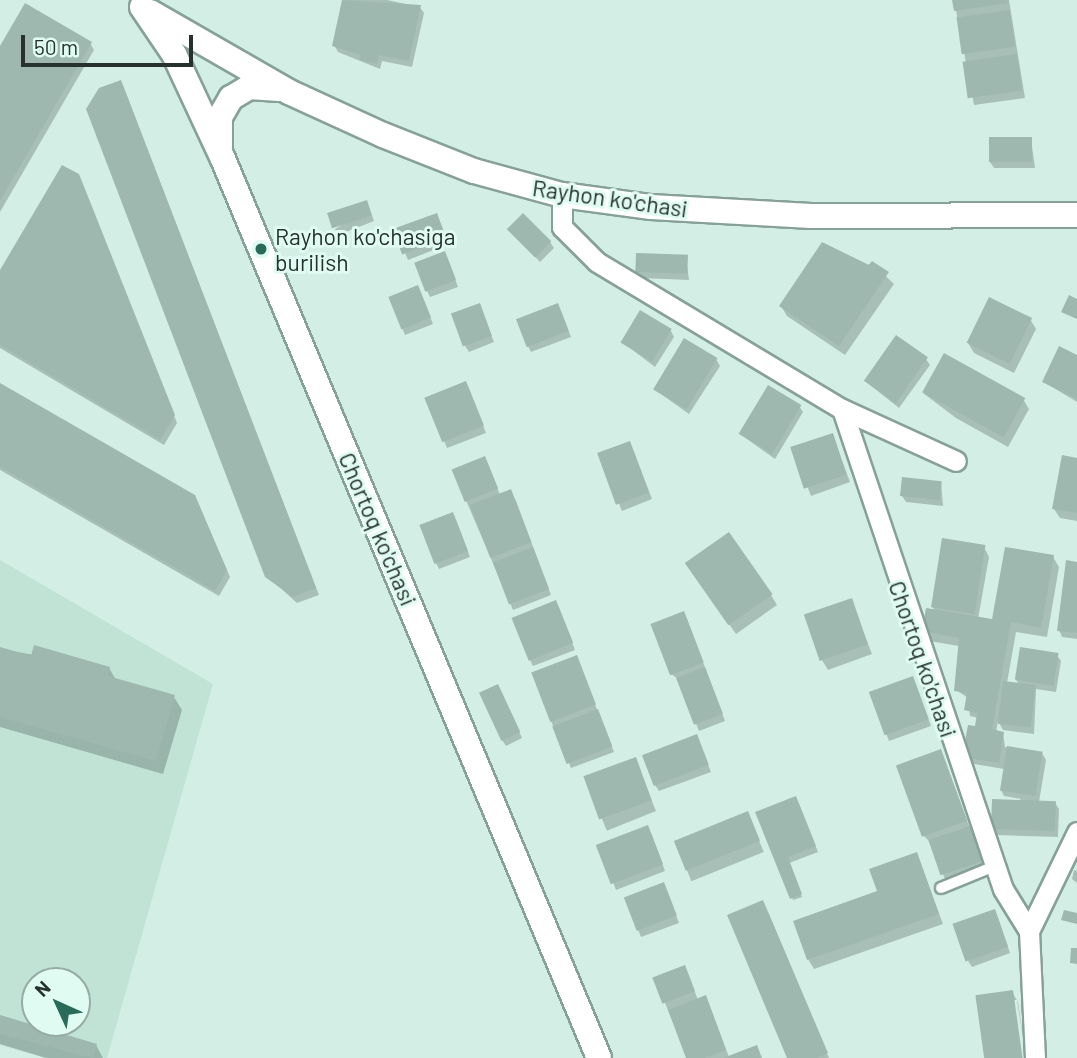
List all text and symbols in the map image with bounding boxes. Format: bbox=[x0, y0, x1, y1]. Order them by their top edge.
scale bar bbox=[24, 21, 196, 65]
text: 50 m bbox=[34, 34, 78, 59]
street label: Rayhon ko'chasi bbox=[531, 173, 689, 223]
place label: Rayhon ko'chasiga burilish bbox=[275, 222, 455, 276]
marker: Rayhon ko'chasiga burilish bbox=[253, 241, 269, 257]
street label: Chortoq ko'chasi bbox=[333, 448, 423, 610]
street label: Chortoq ko'chasi bbox=[883, 577, 963, 741]
north arrow bbox=[21, 967, 91, 1037]
text: N bbox=[30, 976, 55, 1001]

